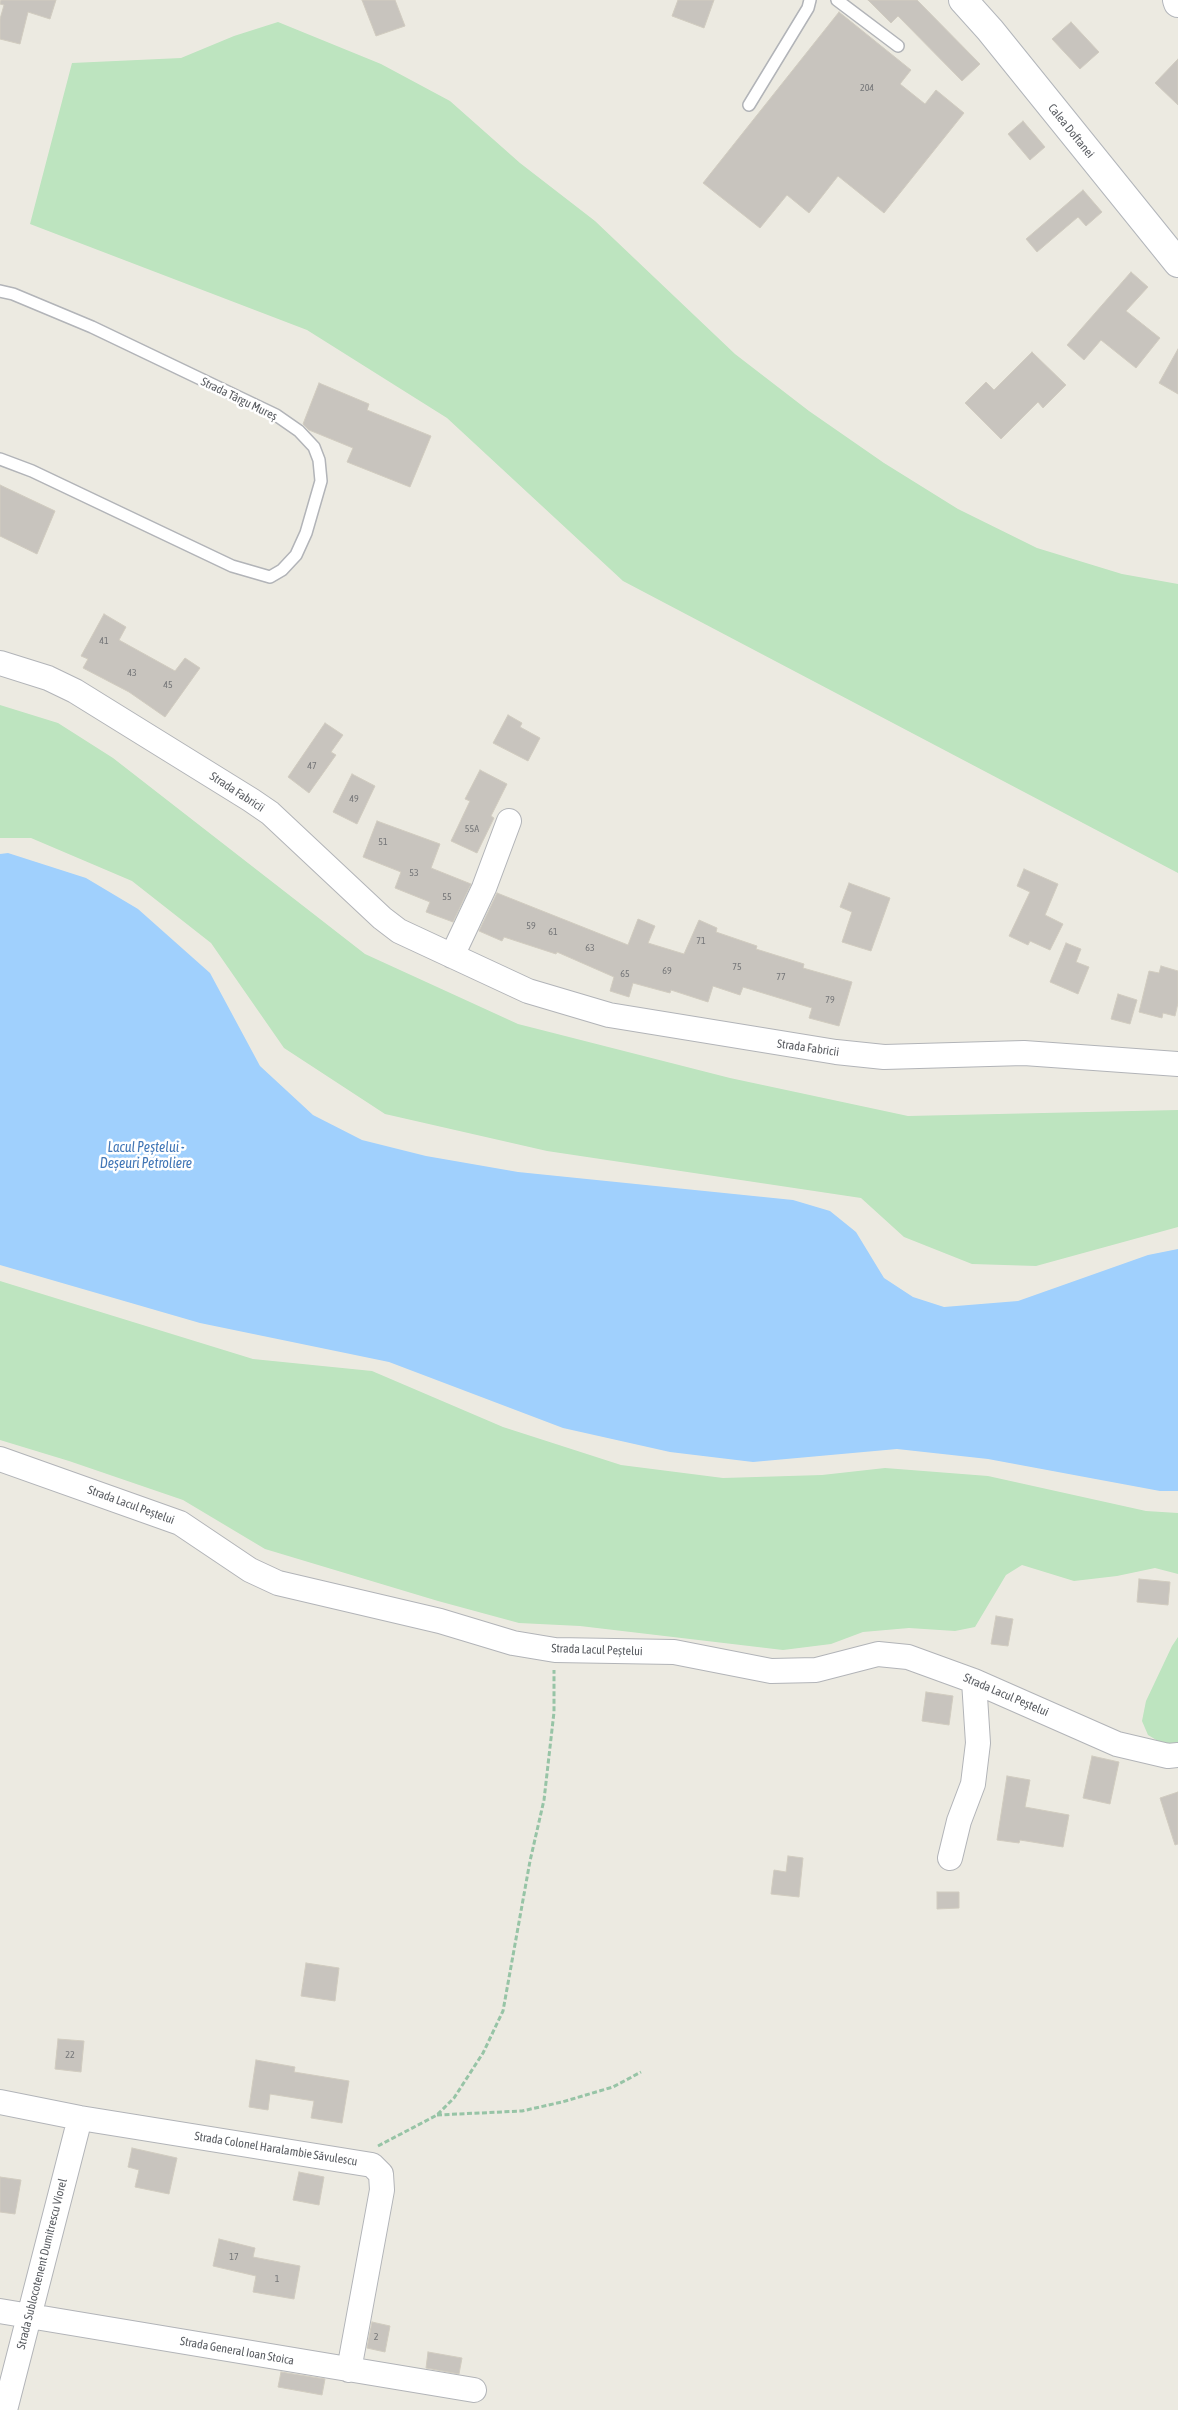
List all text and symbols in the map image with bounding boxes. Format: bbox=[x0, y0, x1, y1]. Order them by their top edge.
house number: 204 bbox=[860, 82, 874, 94]
street label: Calea Doftanei bbox=[1045, 101, 1097, 161]
street label: Strada Târgu Mureș bbox=[198, 374, 280, 424]
house number: 41 bbox=[99, 635, 109, 647]
house number: 43 bbox=[127, 667, 137, 679]
house number: 45 bbox=[163, 679, 173, 691]
house number: 47 bbox=[307, 760, 317, 772]
street label: Strada Fabricii bbox=[207, 769, 267, 815]
house number: 49 bbox=[349, 793, 359, 805]
house number: 55A bbox=[465, 823, 479, 835]
house number: 51 bbox=[378, 836, 388, 848]
house number: 53 bbox=[409, 867, 419, 879]
house number: 55 bbox=[442, 891, 452, 903]
house number: 59 bbox=[526, 920, 536, 932]
house number: 61 bbox=[548, 926, 558, 938]
house number: 71 bbox=[696, 935, 706, 947]
house number: 63 bbox=[585, 942, 595, 954]
house number: 75 bbox=[732, 961, 742, 973]
house number: 69 bbox=[662, 965, 672, 977]
house number: 65 bbox=[620, 968, 630, 980]
house number: 77 bbox=[776, 971, 786, 983]
house number: 79 bbox=[825, 994, 835, 1006]
street label: Strada Fabricii bbox=[776, 1037, 840, 1059]
water label: Lacul Peștelui - Deșeuri Petroliere bbox=[100, 1140, 192, 1172]
street label: Strada Lacul Peștelui bbox=[86, 1483, 176, 1527]
street label: Strada Lacul Peștelui bbox=[551, 1641, 643, 1659]
street label: Strada Lacul Peștelui bbox=[961, 1670, 1051, 1720]
house number: 22 bbox=[65, 2049, 75, 2061]
street label: Strada Colonel Haralambie Săvulescu bbox=[193, 2129, 359, 2169]
street label: Strada Sublocotenent Dumitrescu Viorel bbox=[14, 2177, 70, 2351]
house number: 17 bbox=[229, 2251, 239, 2263]
house number: 1 bbox=[275, 2273, 279, 2285]
house number: 2 bbox=[374, 2331, 378, 2343]
street label: Strada General Ioan Stoica bbox=[179, 2334, 295, 2368]

